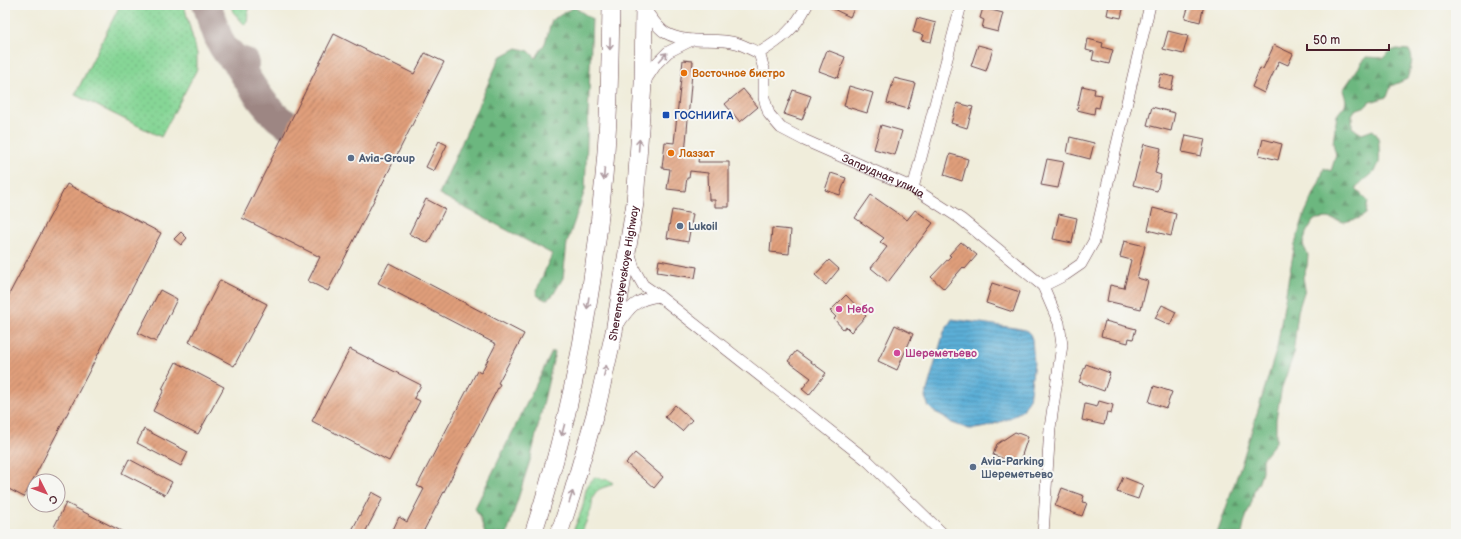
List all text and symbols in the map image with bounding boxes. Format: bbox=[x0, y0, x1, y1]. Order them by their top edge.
scale bar bbox=[1307, 26, 1389, 52]
text: 50 m bbox=[1313, 33, 1340, 48]
one-way arrow bbox=[606, 37, 614, 50]
one-way arrow bbox=[658, 52, 668, 62]
place label: Восточное бистро bbox=[692, 67, 785, 80]
marker: Восточное бистро bbox=[679, 68, 689, 78]
place label: ГОСНИИГА bbox=[674, 109, 733, 122]
marker: ГОСНИИГА bbox=[661, 110, 671, 120]
one-way arrow bbox=[636, 139, 643, 152]
place label: Лаззат bbox=[678, 147, 715, 160]
marker: Лаззат bbox=[666, 148, 676, 158]
place label: Avia-Group bbox=[358, 152, 415, 165]
street label: Запрудная улица bbox=[840, 152, 927, 201]
marker: Avia-Group bbox=[346, 153, 356, 163]
one-way arrow bbox=[600, 167, 607, 180]
street label: Sheremetyevskoye Highway bbox=[606, 205, 641, 342]
place label: Lukoil bbox=[688, 220, 718, 233]
marker: Lukoil bbox=[675, 221, 685, 231]
one-way arrow bbox=[584, 296, 592, 309]
place label: Небо bbox=[847, 303, 874, 316]
marker: Небо bbox=[834, 304, 844, 314]
place label: Шереметьево bbox=[905, 347, 977, 360]
marker: Шереметьево bbox=[892, 348, 902, 358]
one-way arrow bbox=[601, 365, 609, 378]
one-way arrow bbox=[559, 423, 566, 436]
place label: Avia-Parking Шереметьево bbox=[980, 455, 1053, 481]
marker: Avia-Parking Шереметьево bbox=[968, 462, 978, 472]
north arrow bbox=[26, 473, 66, 513]
one-way arrow bbox=[568, 491, 575, 504]
text: С bbox=[45, 492, 60, 507]

